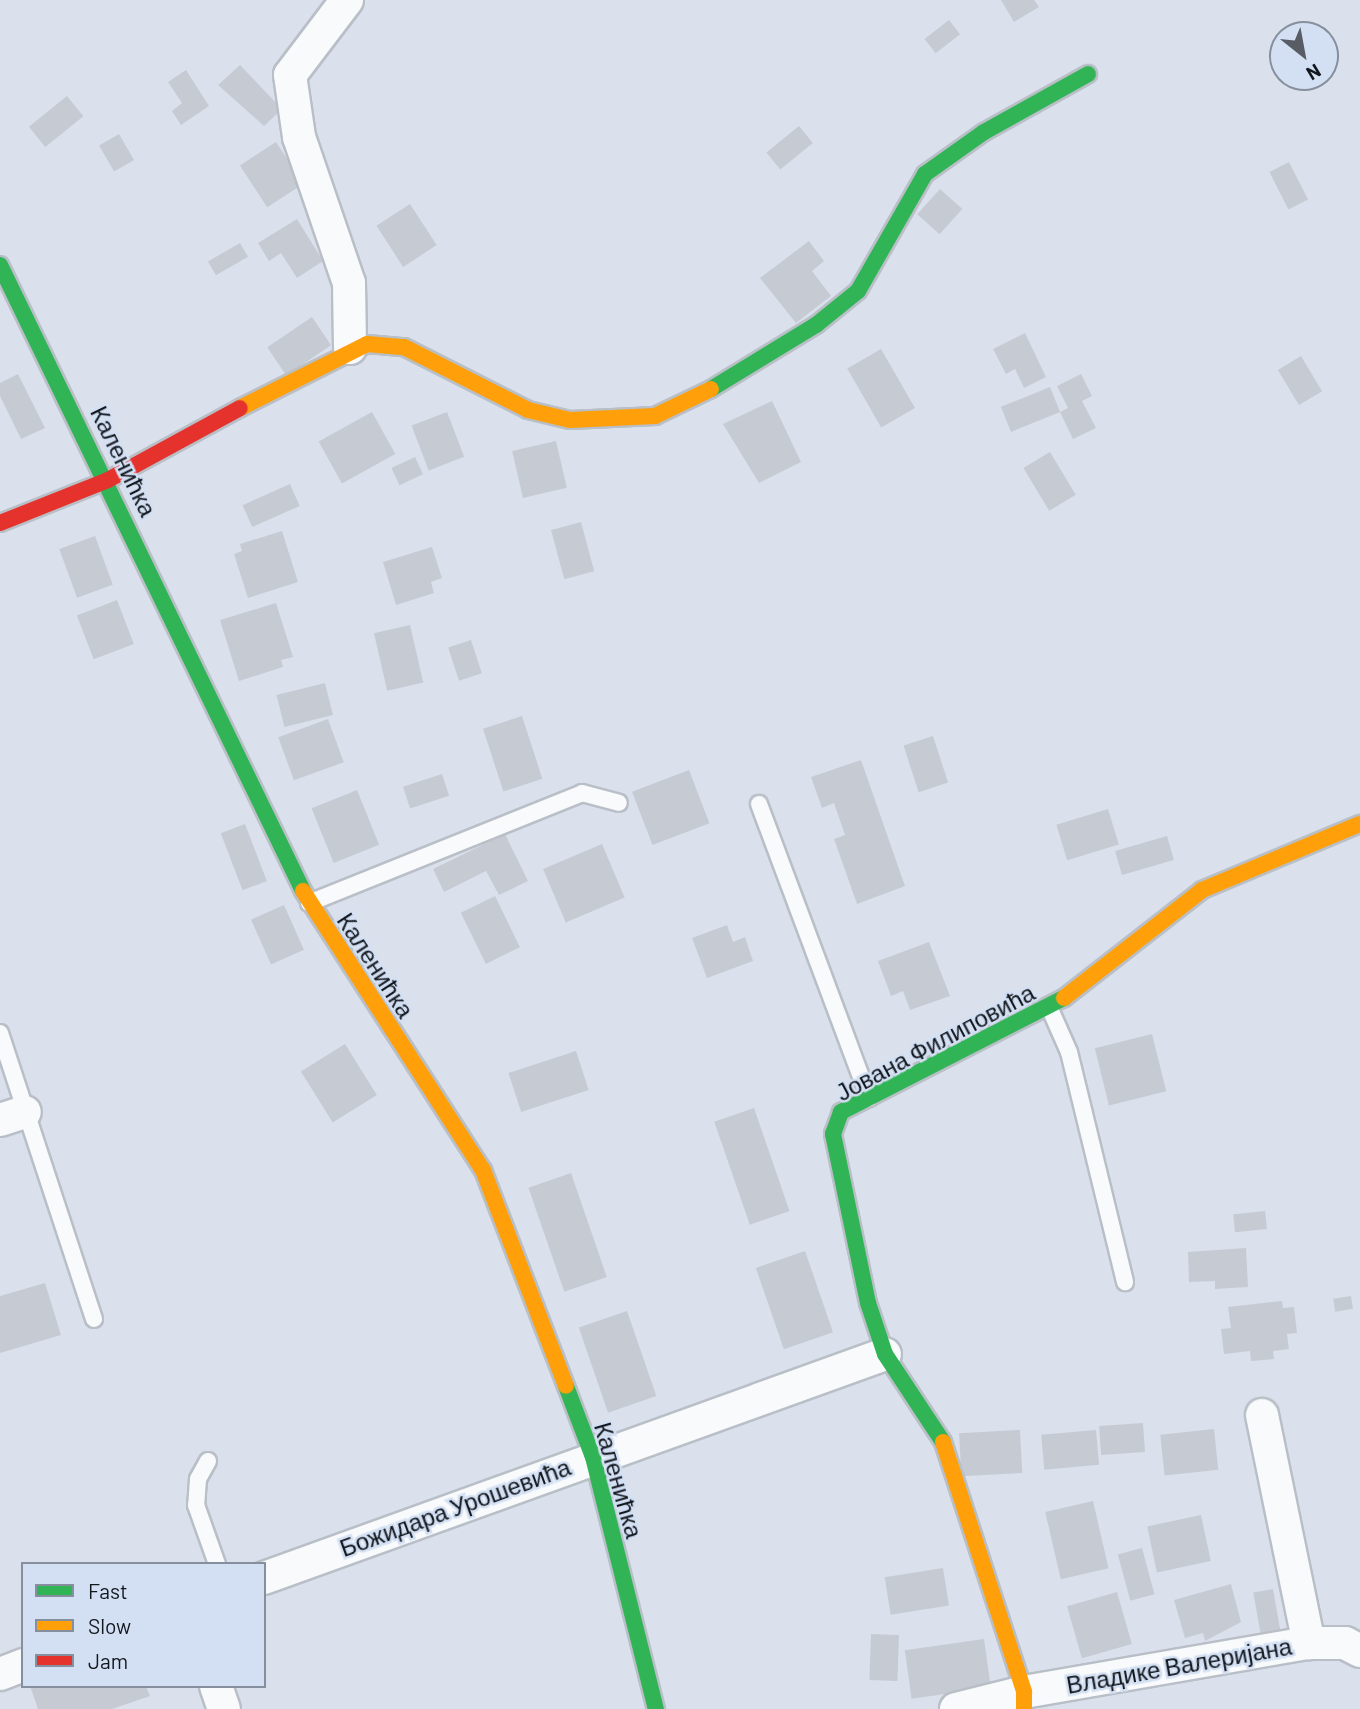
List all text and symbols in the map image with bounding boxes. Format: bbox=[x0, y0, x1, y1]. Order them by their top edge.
north arrow bbox=[1269, 21, 1339, 91]
text: N bbox=[1303, 60, 1325, 86]
street label: Каленићка bbox=[85, 401, 163, 521]
street label: Каленићка bbox=[332, 907, 420, 1023]
street label: Јована Филиповића bbox=[831, 977, 1039, 1107]
street label: Каленићка bbox=[589, 1419, 649, 1541]
street label: Божидара Урошевића bbox=[336, 1452, 574, 1562]
legend bbox=[21, 1562, 266, 1688]
text: Fast bbox=[88, 1578, 128, 1603]
text: Slow bbox=[88, 1613, 131, 1638]
street label: Владике Валеријана bbox=[1064, 1631, 1294, 1699]
text: Jam bbox=[88, 1648, 128, 1673]

